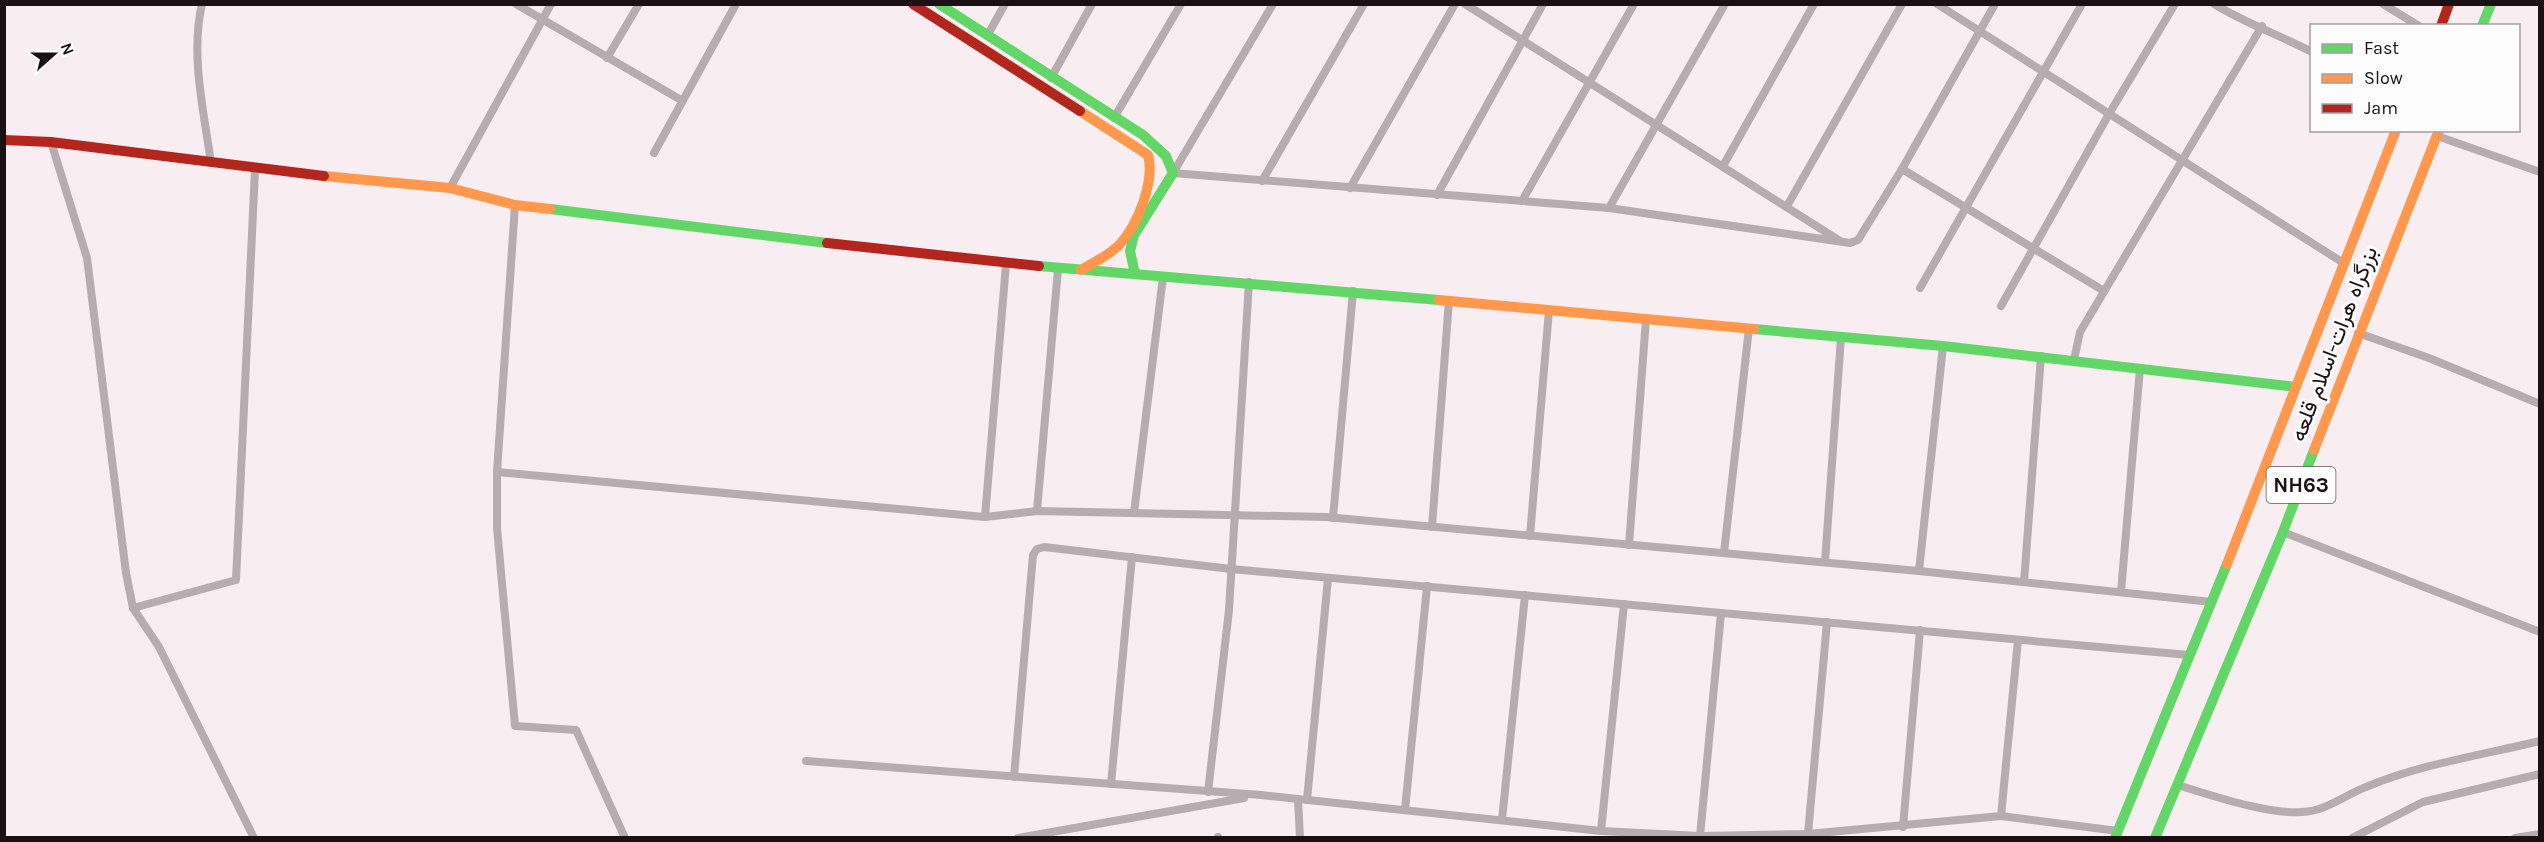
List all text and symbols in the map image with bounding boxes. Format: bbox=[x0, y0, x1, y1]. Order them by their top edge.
north arrow bbox=[24, 24, 84, 84]
legend bbox=[2310, 24, 2520, 132]
text: Fast bbox=[2364, 37, 2399, 59]
text: N bbox=[57, 40, 78, 58]
text: Slow bbox=[2364, 67, 2403, 89]
text: Jam bbox=[2364, 97, 2398, 119]
street label: بزرگراه هرات-اسلام قلعه bbox=[2285, 243, 2384, 446]
road number: NH63 bbox=[2266, 467, 2336, 503]

